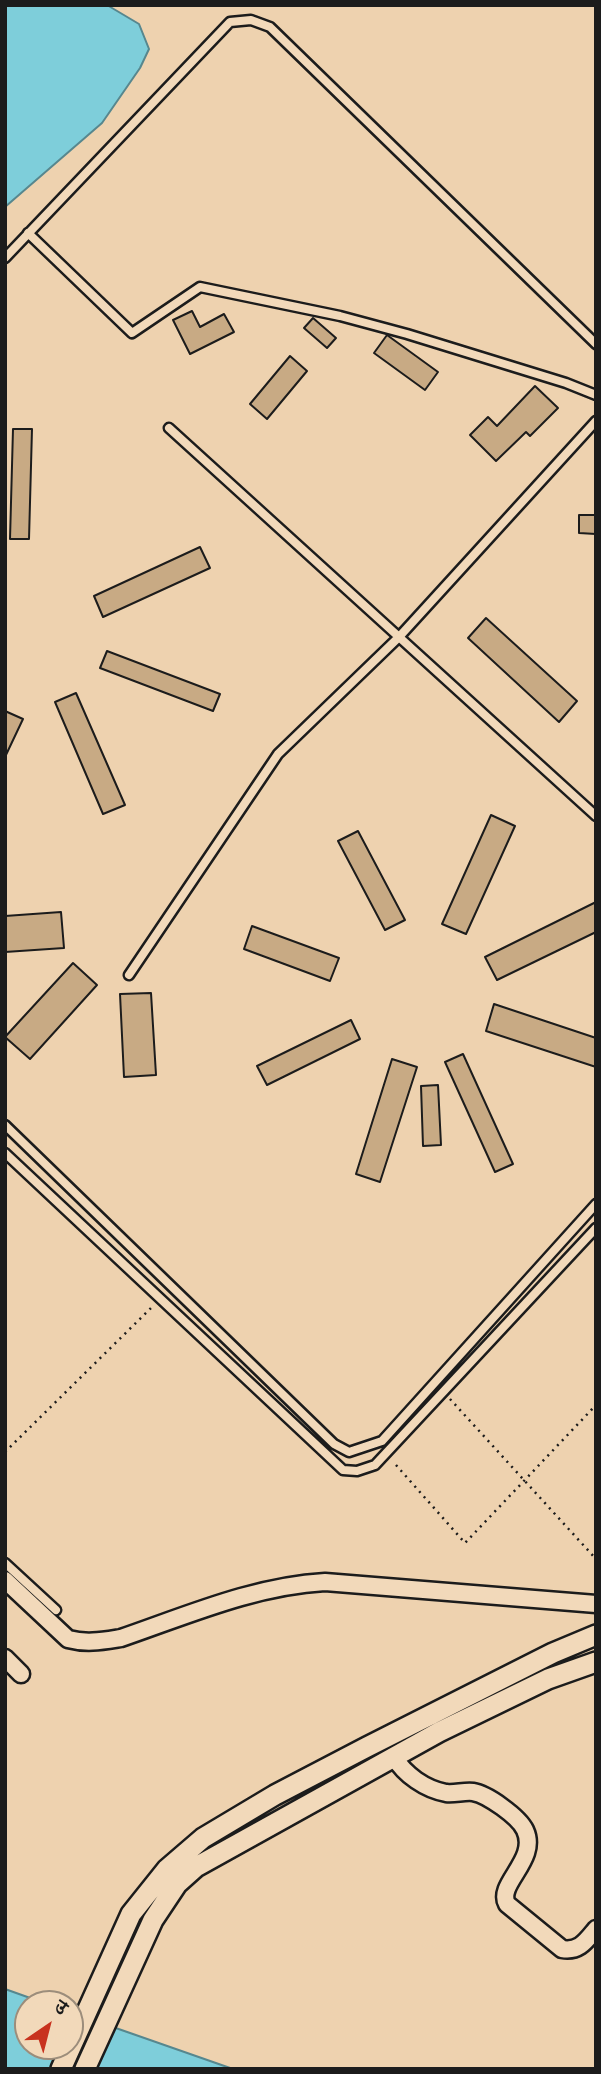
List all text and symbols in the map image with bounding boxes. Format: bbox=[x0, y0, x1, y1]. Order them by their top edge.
north arrow bbox=[14, 1990, 84, 2060]
text: उ bbox=[48, 1995, 72, 2023]

